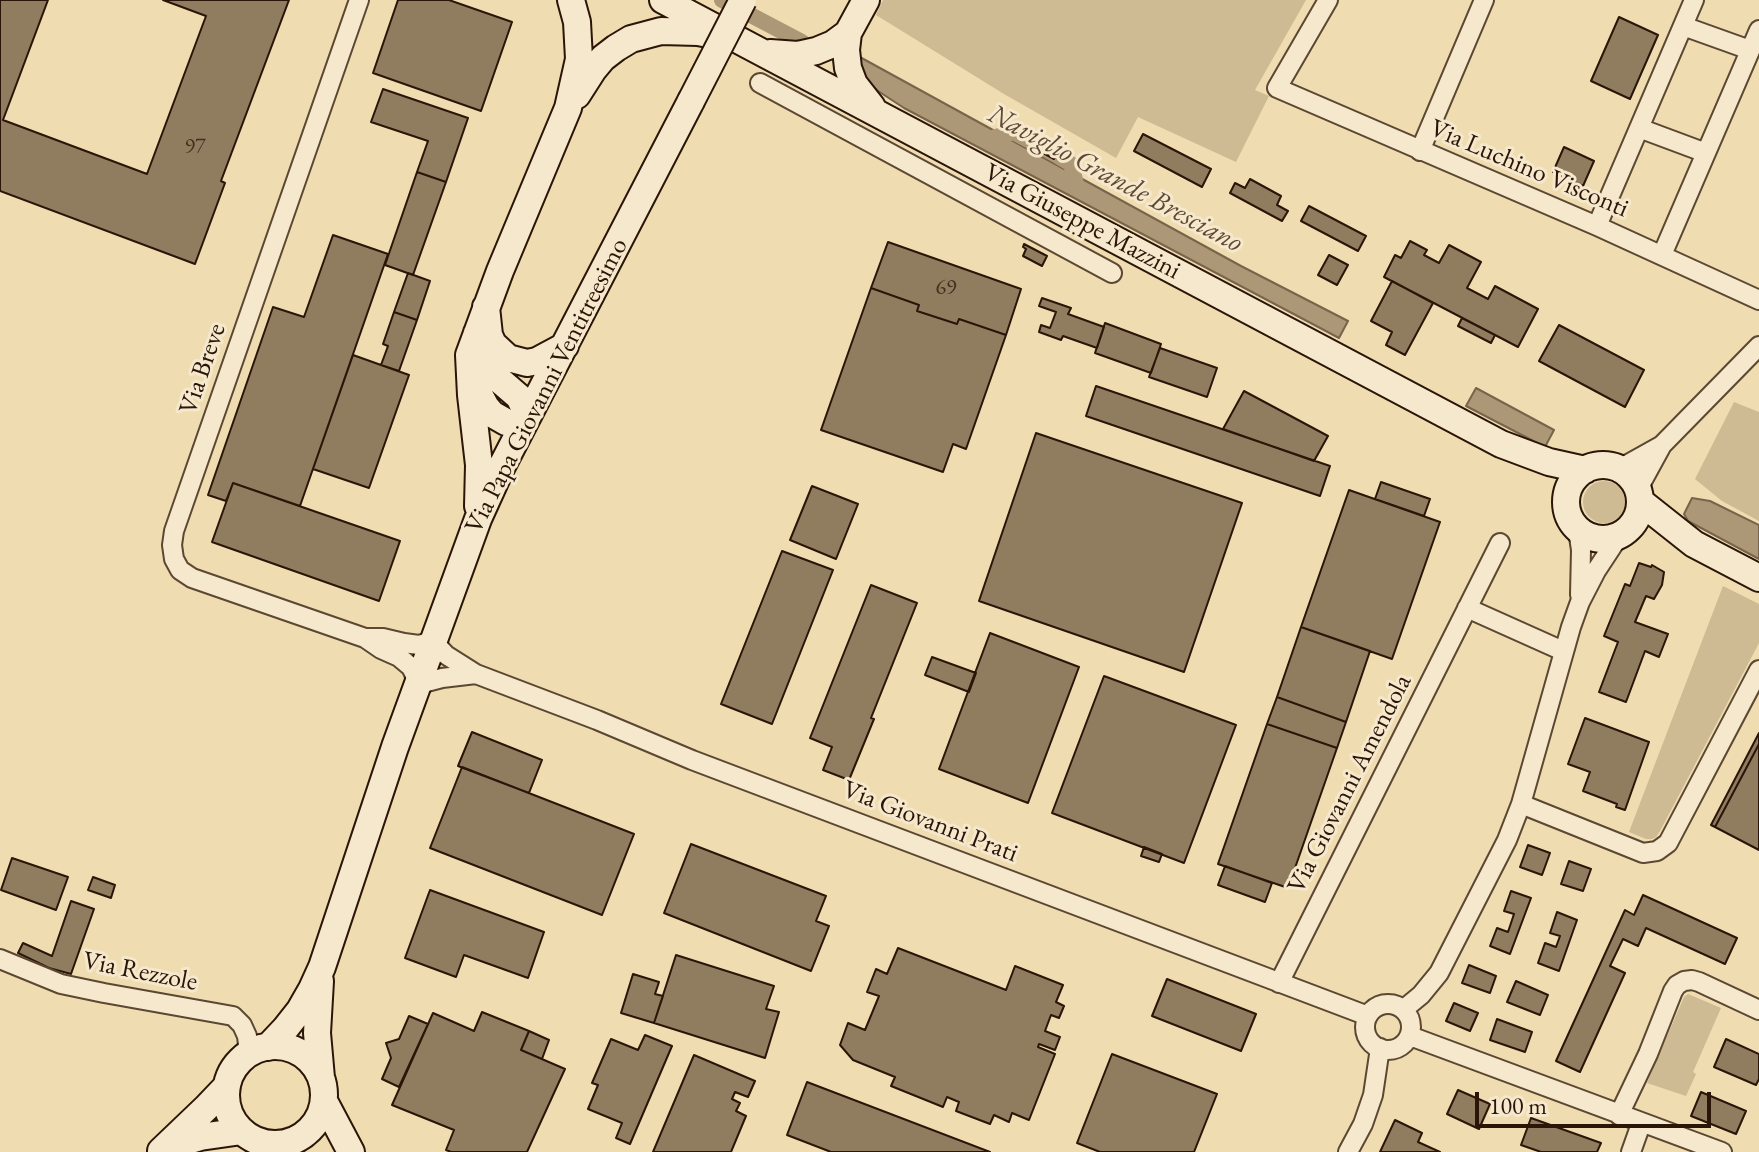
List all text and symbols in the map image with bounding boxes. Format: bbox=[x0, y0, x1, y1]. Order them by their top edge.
water label: Naviglio Grande Bresciano bbox=[982, 98, 1248, 260]
street label: Via Luchino Visconti bbox=[1425, 113, 1633, 225]
house number: 97 bbox=[184, 134, 206, 160]
street label: Via Giuseppe Mazzini bbox=[979, 157, 1185, 287]
street label: Via Papa Giovanni Ventitreesimo bbox=[459, 233, 635, 539]
house number: 69 bbox=[935, 275, 957, 301]
street label: Via Breve bbox=[173, 320, 233, 418]
street label: Via Giovanni Amendola bbox=[1281, 669, 1419, 899]
street label: Via Giovanni Prati bbox=[838, 774, 1022, 870]
street label: Via Rezzole bbox=[80, 946, 200, 998]
scale bar bbox=[1479, 1076, 1715, 1126]
text: 100 m bbox=[1489, 1090, 1547, 1121]

